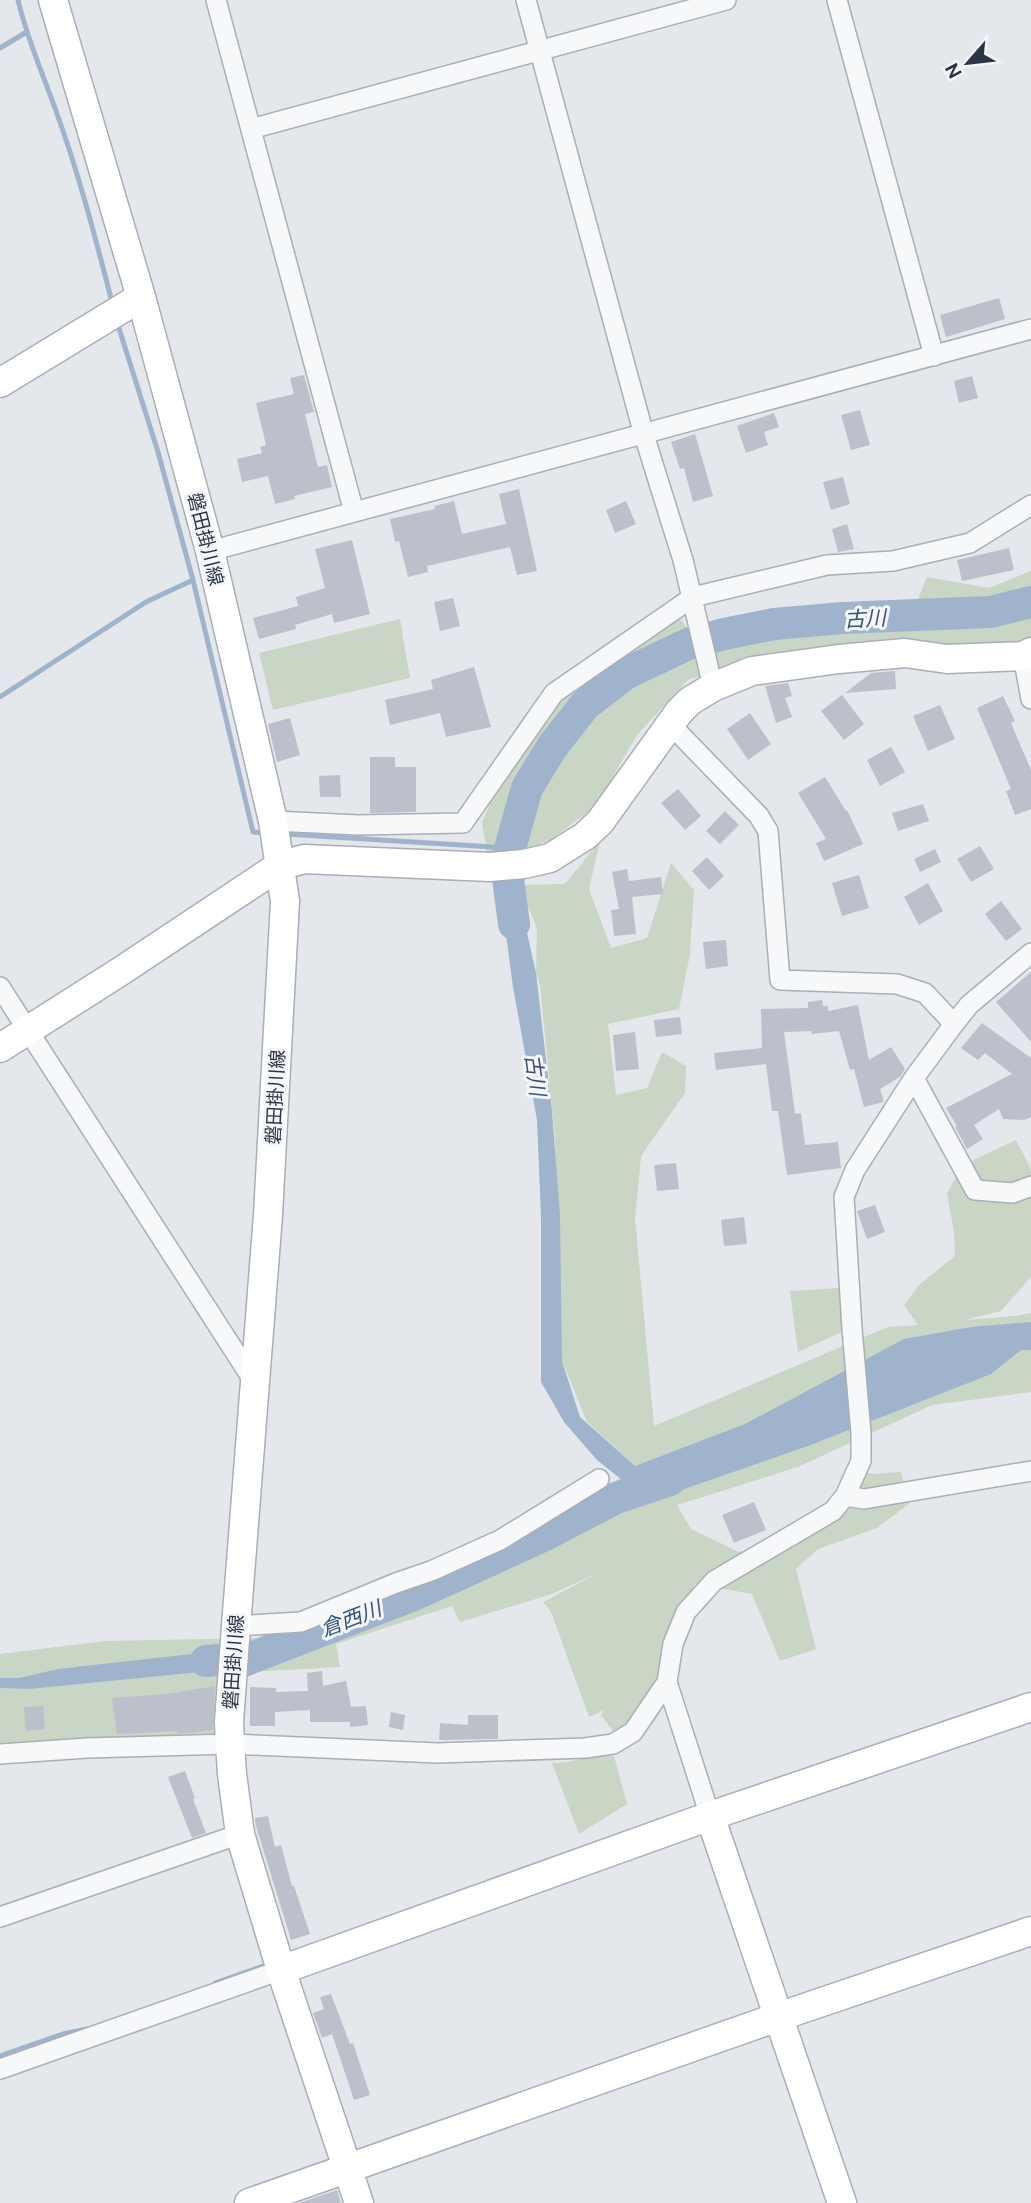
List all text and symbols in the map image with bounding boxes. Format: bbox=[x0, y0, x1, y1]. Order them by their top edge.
north arrow bbox=[933, 28, 1003, 98]
text: N bbox=[940, 60, 966, 82]
street label: 磐田掛川線 bbox=[184, 490, 228, 588]
water label: 古川 bbox=[843, 605, 889, 631]
street label: 磐田掛川線 bbox=[262, 1049, 288, 1145]
water label: 古川 bbox=[521, 1052, 551, 1099]
water label: 倉西川 bbox=[317, 1595, 386, 1641]
street label: 磐田掛川線 bbox=[219, 1614, 247, 1710]

